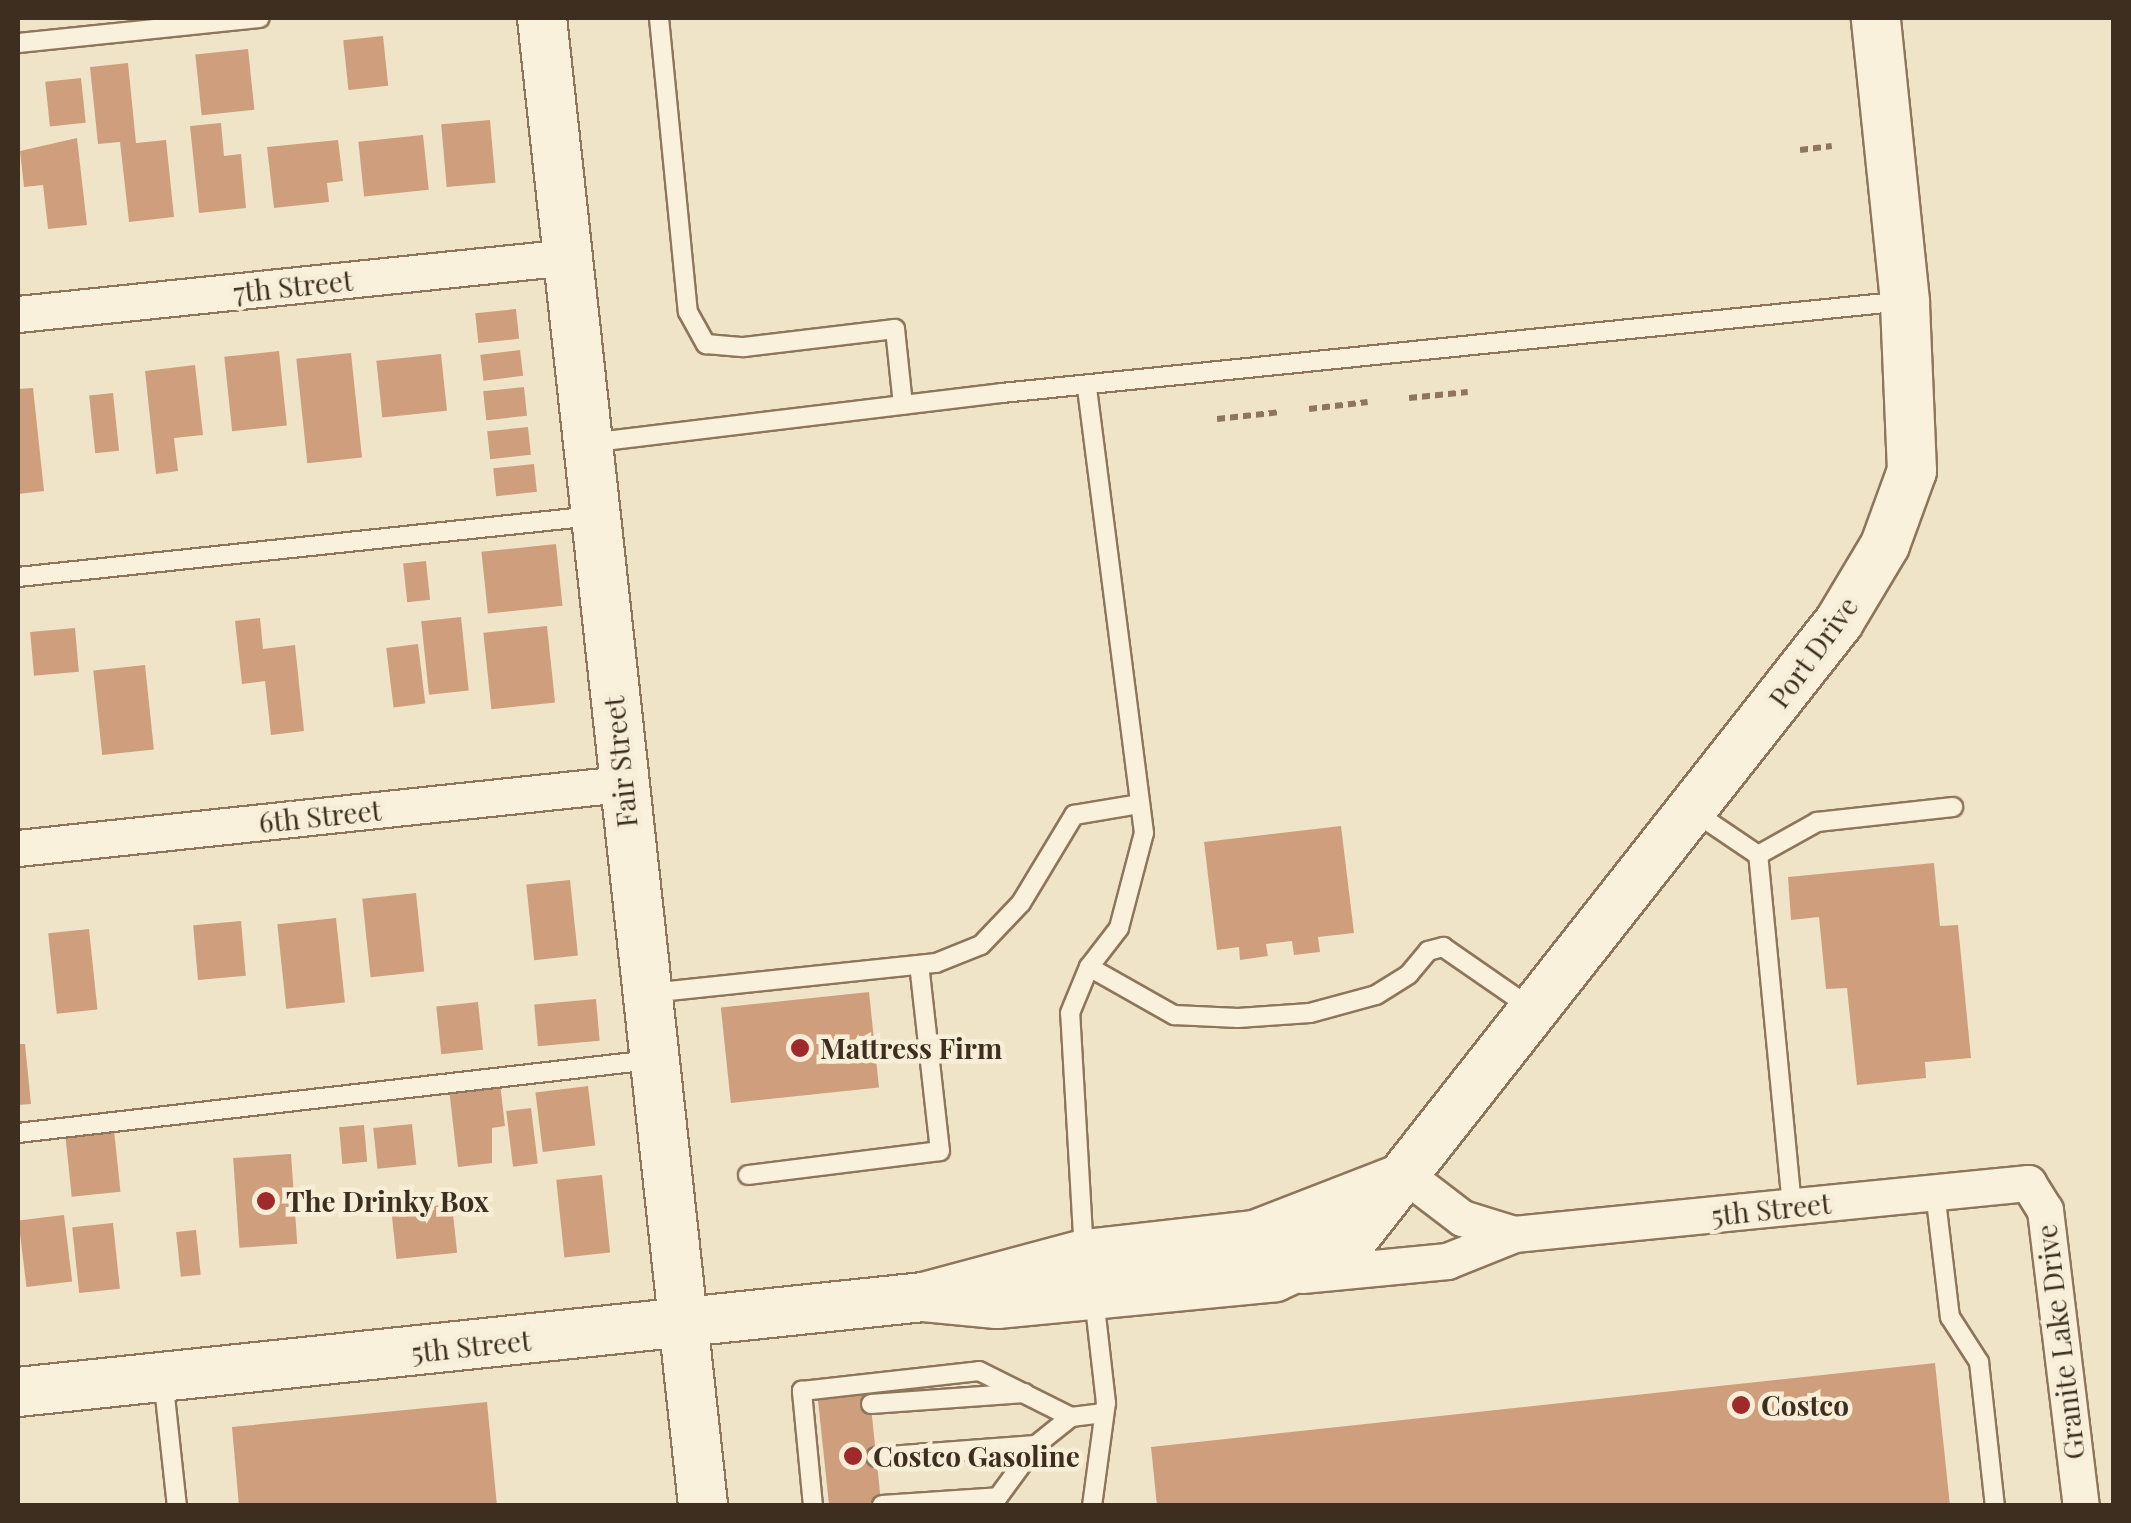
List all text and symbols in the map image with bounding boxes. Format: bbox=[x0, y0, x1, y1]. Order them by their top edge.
street label: 7th Street bbox=[232, 263, 354, 309]
street label: Port Drive bbox=[1761, 590, 1865, 714]
street label: Fair Street bbox=[596, 694, 644, 830]
street label: 6th Street bbox=[257, 793, 383, 839]
place label: Mattress Firm bbox=[820, 1031, 1002, 1065]
marker: Mattress Firm bbox=[789, 1037, 811, 1059]
place label: The Drinky Box bbox=[286, 1184, 490, 1218]
street label: 5th Street bbox=[1709, 1186, 1833, 1232]
marker: The Drinky Box bbox=[255, 1190, 277, 1212]
street label: Granite Lake Drive bbox=[2029, 1222, 2091, 1462]
street label: 5th Street bbox=[409, 1323, 533, 1369]
place label: Costco bbox=[1761, 1388, 1849, 1422]
marker: Costco bbox=[1730, 1394, 1752, 1416]
place label: Costco Gasoline bbox=[873, 1439, 1080, 1473]
marker: Costco Gasoline bbox=[842, 1445, 864, 1467]

